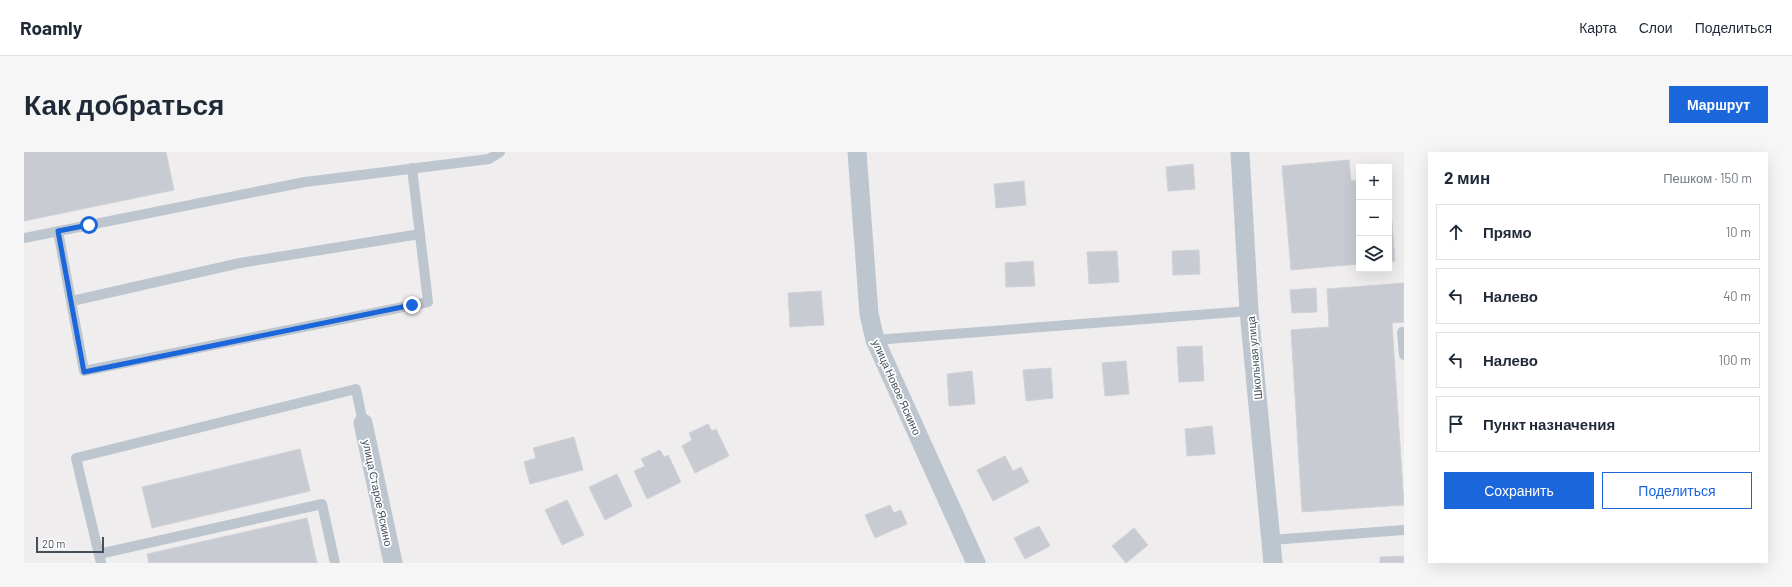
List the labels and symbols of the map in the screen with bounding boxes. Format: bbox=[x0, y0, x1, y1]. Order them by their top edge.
route start bbox=[80, 216, 98, 234]
route end bbox=[403, 296, 421, 314]
street label: Школьная улица bbox=[1244, 315, 1264, 400]
street label: улица Новое Яскино bbox=[870, 337, 924, 437]
street label: улица Старое Яскино bbox=[360, 439, 396, 547]
scale bar bbox=[36, 535, 104, 554]

